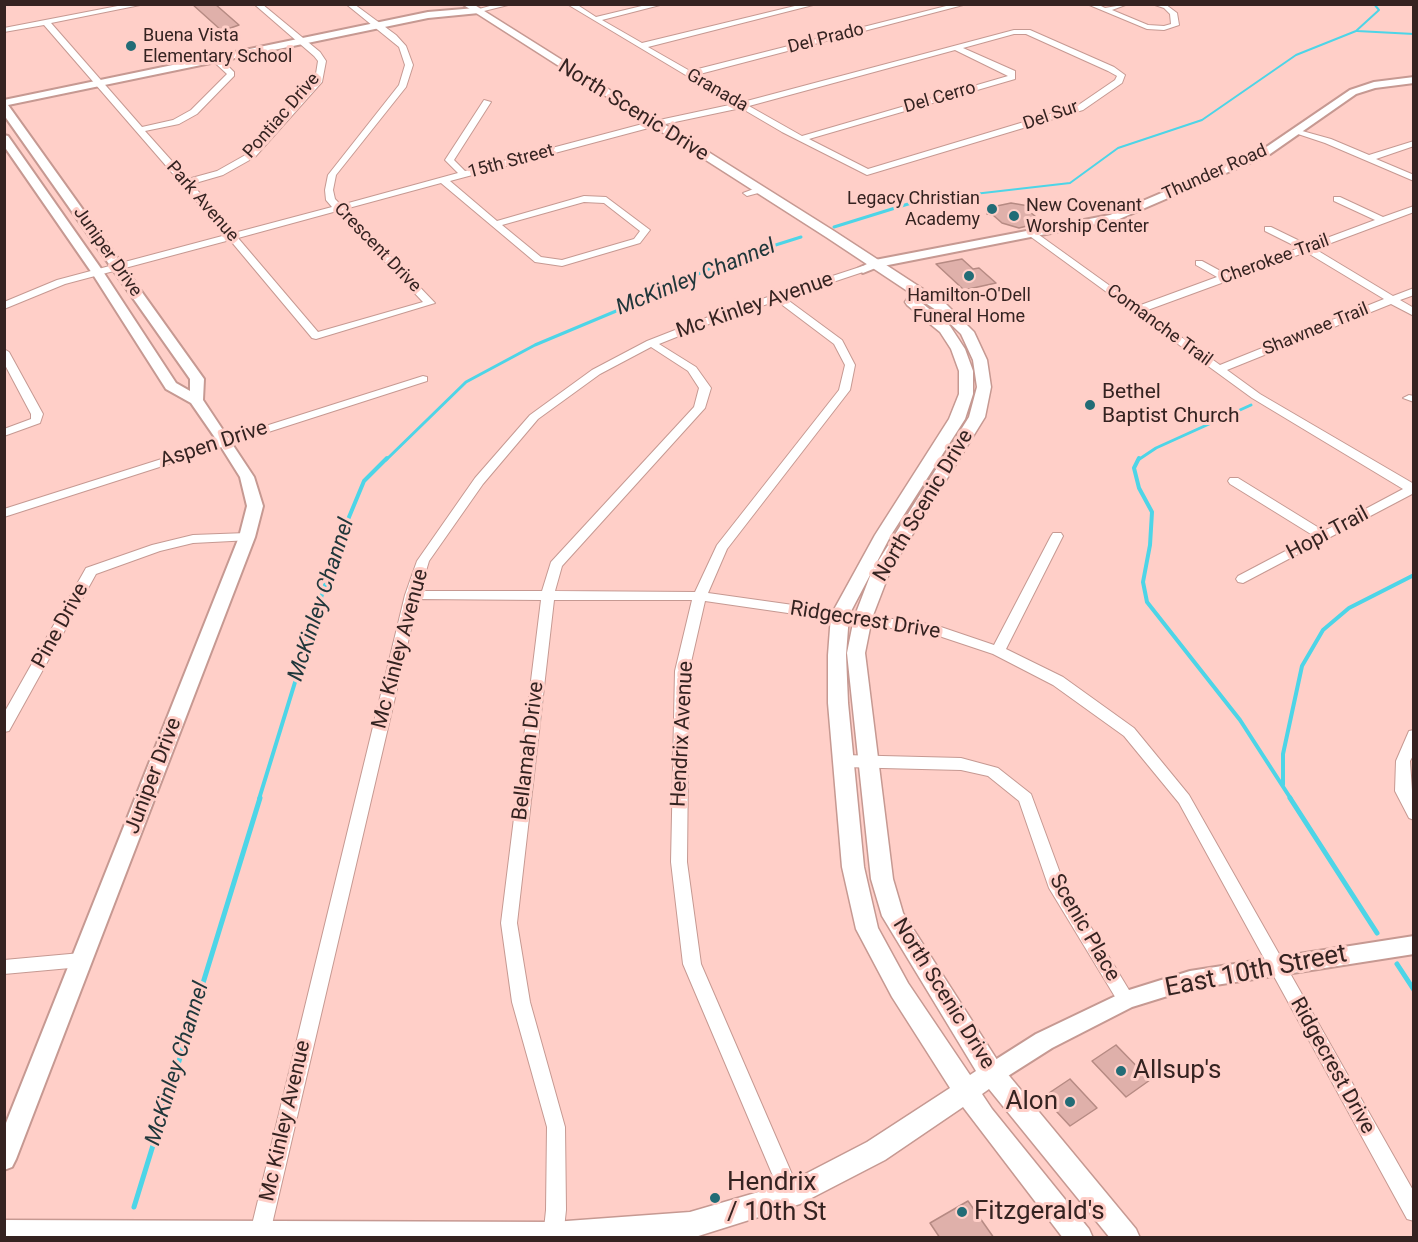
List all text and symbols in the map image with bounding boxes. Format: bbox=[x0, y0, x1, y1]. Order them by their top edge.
street label: Del Prado bbox=[786, 19, 866, 59]
place label: Buena Vista Elementary School bbox=[143, 25, 292, 68]
marker: Buena Vista Elementary School bbox=[124, 39, 138, 53]
street label: North Scenic Drive bbox=[553, 54, 713, 168]
street label: Granada bbox=[682, 65, 752, 117]
street label: Pontiac Drive bbox=[239, 69, 325, 163]
street label: Del Cerro bbox=[902, 77, 978, 119]
street label: Del Sur bbox=[1021, 97, 1081, 135]
street label: 15th Street bbox=[466, 140, 556, 184]
street label: Thunder Road bbox=[1159, 140, 1271, 206]
street label: Park Avenue bbox=[161, 157, 243, 247]
place label: Legacy Christian Academy bbox=[847, 188, 980, 230]
place label: New Covenant Worship Center bbox=[1026, 195, 1149, 238]
street label: Crescent Drive bbox=[329, 199, 425, 297]
marker: Legacy Christian Academy bbox=[985, 202, 999, 216]
street label: Juniper Drive bbox=[68, 203, 146, 301]
marker: New Covenant Worship Center bbox=[1007, 209, 1021, 223]
street label: Cherokee Trail bbox=[1218, 230, 1332, 290]
water label: McKinley Channel bbox=[613, 234, 779, 322]
street label: Mc Kinley Avenue bbox=[673, 267, 837, 345]
marker: Hamilton-O'Dell Funeral Home bbox=[962, 269, 976, 283]
street label: Comanche Trail bbox=[1102, 280, 1216, 372]
place label: Hamilton-O'Dell Funeral Home bbox=[907, 285, 1031, 328]
street label: Shawnee Trail bbox=[1260, 299, 1372, 361]
place label: Bethel Baptist Church bbox=[1102, 380, 1239, 430]
marker: Bethel Baptist Church bbox=[1083, 398, 1097, 412]
street label: Aspen Drive bbox=[157, 416, 271, 474]
street label: North Scenic Drive bbox=[869, 425, 979, 587]
street label: Hopi Trail bbox=[1283, 502, 1373, 566]
water label: McKinley Channel bbox=[283, 515, 361, 685]
street label: Mc Kinley Avenue bbox=[368, 566, 434, 732]
street label: Pine Drive bbox=[27, 579, 95, 673]
street label: Ridgecrest Drive bbox=[788, 597, 942, 645]
street label: Hendrix Avenue bbox=[667, 660, 699, 808]
street label: Bellamah Drive bbox=[508, 680, 550, 822]
street label: Juniper Drive bbox=[120, 714, 188, 838]
street label: Scenic Place bbox=[1043, 870, 1125, 986]
street label: North Scenic Drive bbox=[886, 914, 1000, 1074]
street label: East 10th Street bbox=[1163, 939, 1349, 1005]
water label: McKinley Channel bbox=[141, 979, 215, 1149]
street label: Ridgecrest Drive bbox=[1284, 993, 1380, 1139]
street label: Mc Kinley Avenue bbox=[255, 1038, 317, 1204]
place label: Allsup's bbox=[1133, 1055, 1222, 1087]
marker: Allsup's bbox=[1114, 1064, 1128, 1078]
place label: Alon bbox=[1006, 1086, 1058, 1118]
marker: Alon bbox=[1063, 1095, 1077, 1109]
place label: Hendrix / 10th St bbox=[727, 1167, 827, 1228]
marker: Hendrix / 10th St bbox=[708, 1191, 722, 1205]
place label: Fitzgerald's bbox=[974, 1196, 1105, 1228]
marker: Fitzgerald's bbox=[955, 1205, 969, 1219]

